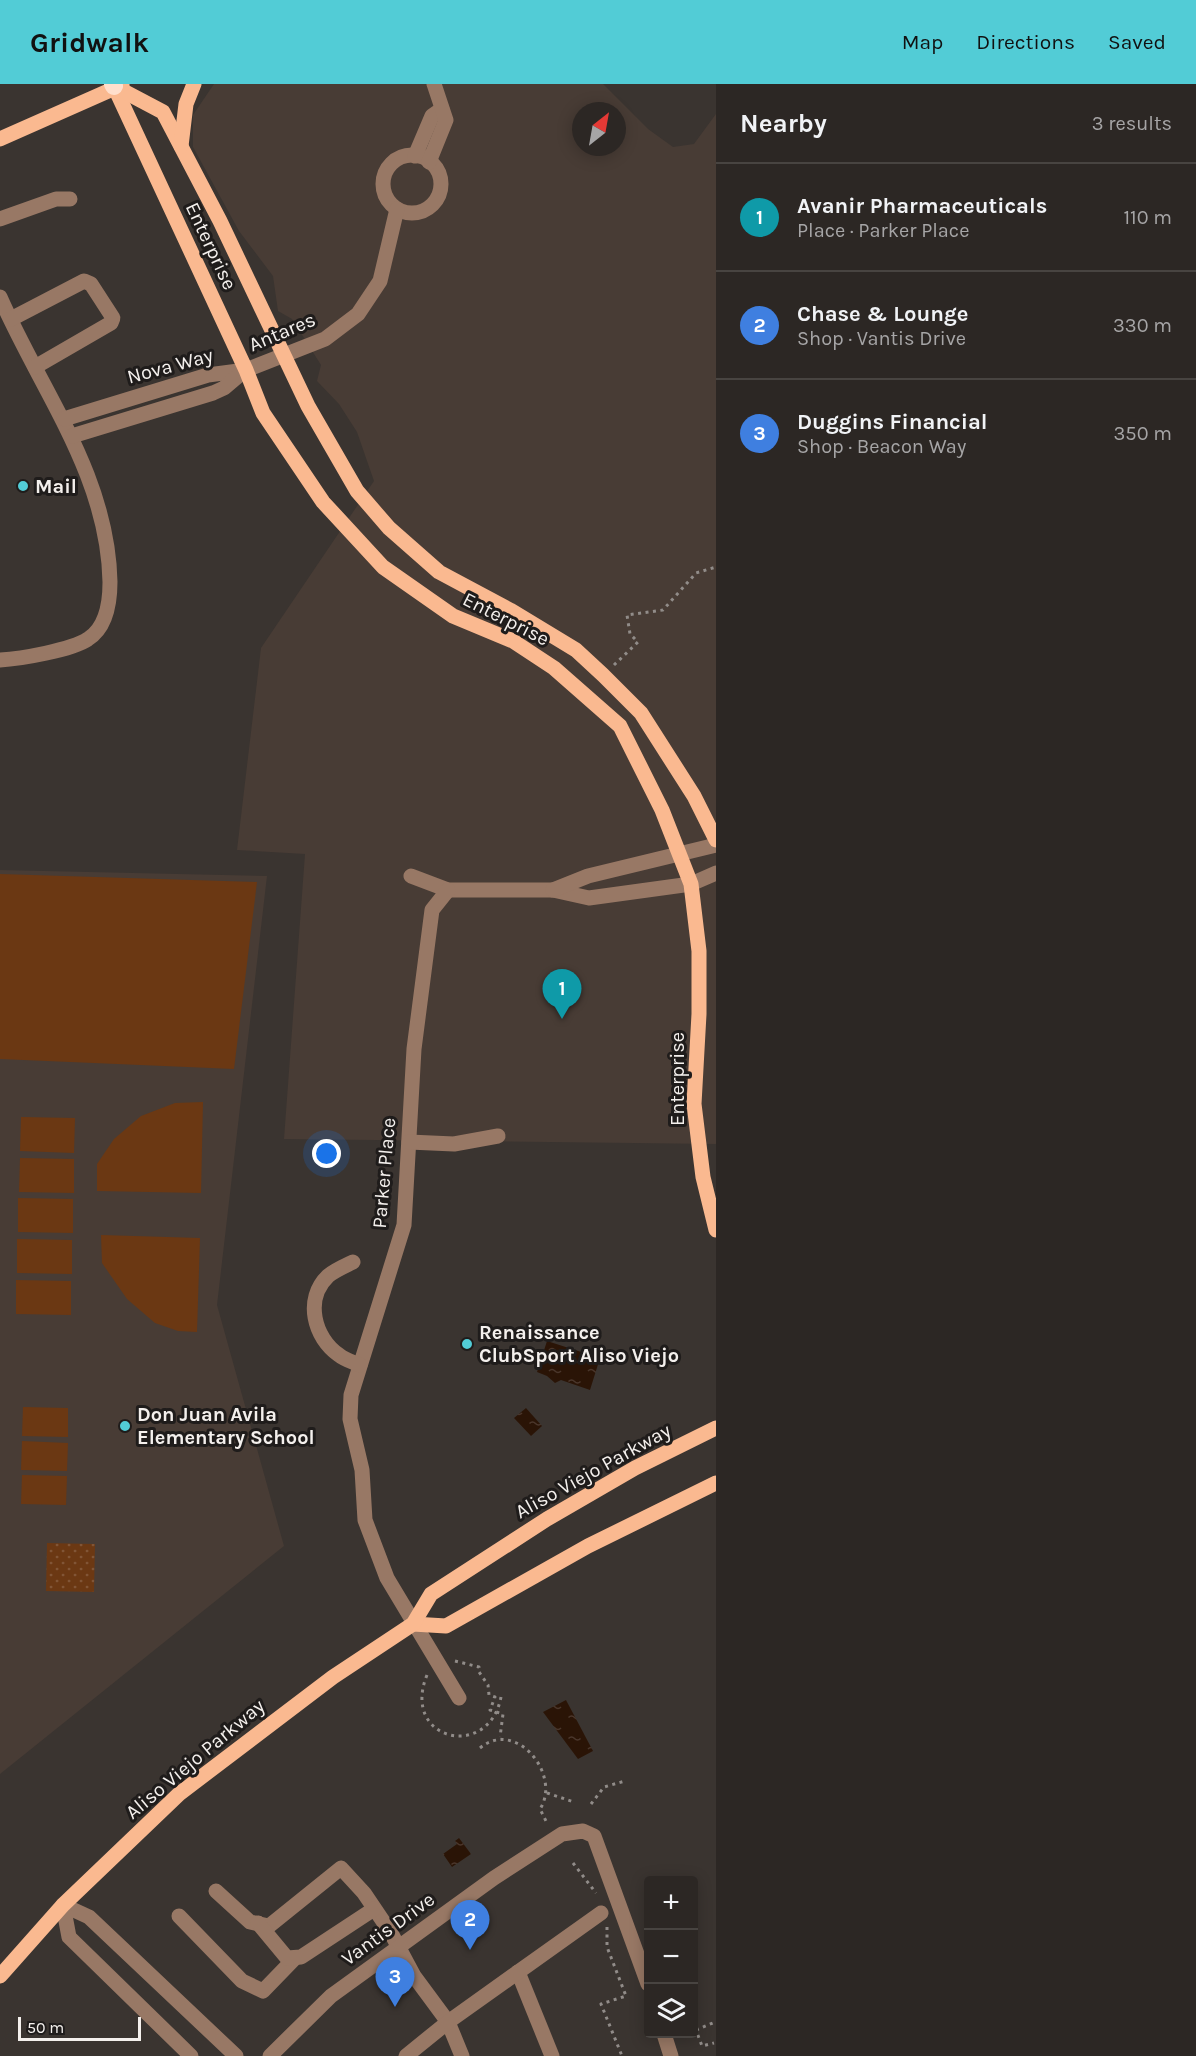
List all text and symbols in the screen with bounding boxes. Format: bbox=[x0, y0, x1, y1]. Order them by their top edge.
text: Gridwalk bbox=[30, 26, 149, 59]
text: Map bbox=[902, 30, 943, 54]
text: Directions bbox=[976, 30, 1075, 54]
text: Saved bbox=[1108, 30, 1166, 54]
north arrow bbox=[572, 102, 626, 156]
text: Nearby bbox=[740, 108, 827, 139]
text: 3 results bbox=[1092, 112, 1172, 135]
text: Avanir Pharmaceuticals bbox=[797, 193, 1047, 219]
street label: Enterprise bbox=[181, 199, 241, 293]
text: 1 bbox=[756, 206, 763, 229]
text: 110 m bbox=[1123, 206, 1172, 229]
text: Place · Parker Place bbox=[797, 219, 969, 242]
text: Chase & Lounge bbox=[797, 301, 968, 327]
street label: Antares bbox=[245, 308, 319, 356]
text: 2 bbox=[753, 314, 766, 337]
text: 330 m bbox=[1113, 314, 1172, 337]
text: Shop · Vantis Drive bbox=[797, 327, 966, 350]
street label: Nova Way bbox=[125, 344, 215, 388]
text: Duggins Financial bbox=[797, 409, 988, 435]
text: 3 bbox=[753, 422, 766, 445]
text: 350 m bbox=[1114, 422, 1172, 445]
text: Shop · Beacon Way bbox=[797, 435, 966, 458]
place label: Mail bbox=[35, 475, 77, 498]
marker: Mail bbox=[16, 479, 30, 493]
street label: Enterprise bbox=[459, 587, 553, 651]
pin: 1 bbox=[542, 970, 582, 1019]
street label: Enterprise bbox=[666, 1032, 689, 1126]
street label: Parker Place bbox=[368, 1117, 400, 1229]
your location bbox=[312, 1139, 341, 1168]
place label: Renaissance ClubSport Aliso Viejo bbox=[479, 1321, 679, 1367]
marker: Renaissance ClubSport Aliso Viejo bbox=[460, 1337, 474, 1351]
place label: Don Juan Avila Elementary School bbox=[137, 1403, 315, 1449]
marker: Don Juan Avila Elementary School bbox=[118, 1419, 132, 1433]
street label: Aliso Viejo Parkway bbox=[511, 1419, 675, 1523]
street label: Aliso Viejo Parkway bbox=[121, 1694, 269, 1824]
map controls bbox=[644, 1876, 698, 2038]
button: + bbox=[644, 1876, 698, 1930]
street label: Vantis Drive bbox=[337, 1888, 439, 1970]
pin: 2 bbox=[450, 1900, 490, 1950]
button: − bbox=[644, 1930, 698, 1984]
pin: 3 bbox=[376, 1958, 414, 2007]
button: layers bbox=[644, 1984, 698, 2038]
scale bar bbox=[18, 2014, 141, 2042]
text: 50 m bbox=[27, 2018, 64, 2037]

